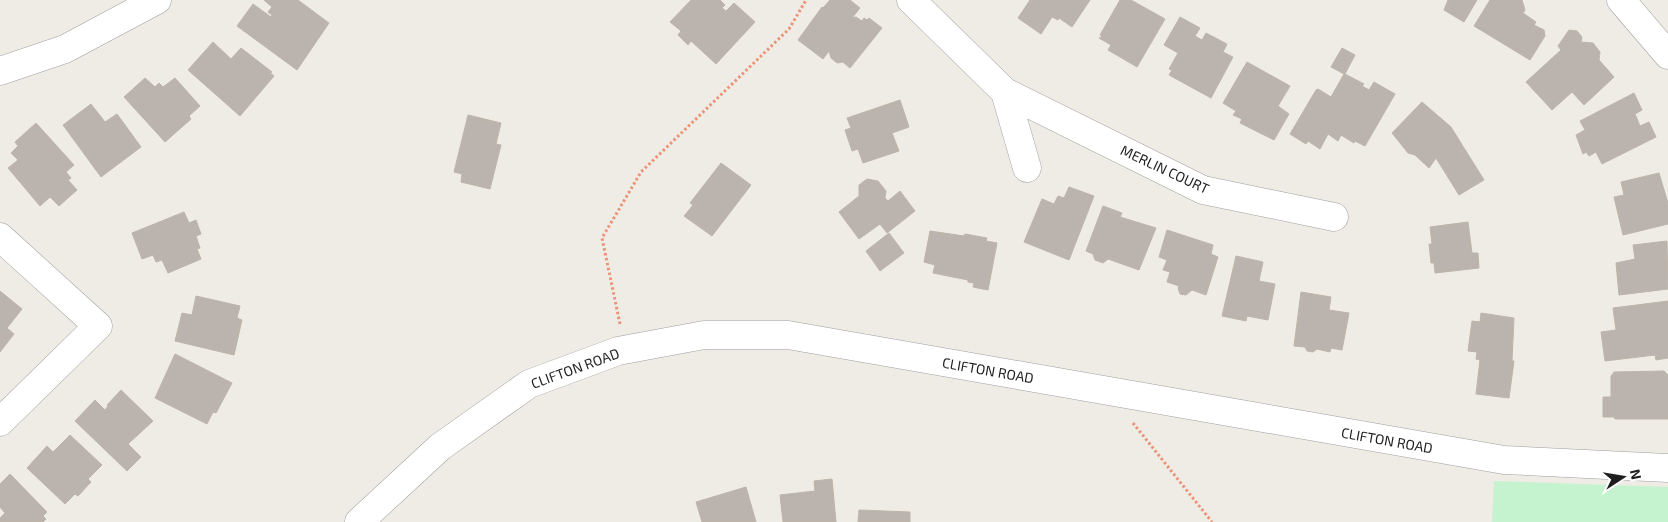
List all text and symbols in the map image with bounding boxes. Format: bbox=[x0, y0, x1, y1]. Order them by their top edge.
street label: MERLIN COURT bbox=[1118, 141, 1212, 197]
street label: CLIFTON ROAD bbox=[529, 344, 621, 392]
street label: CLIFTON ROAD bbox=[941, 354, 1035, 386]
street label: CLIFTON ROAD bbox=[1340, 424, 1434, 456]
north arrow bbox=[1598, 452, 1648, 502]
text: N bbox=[1627, 467, 1646, 481]

